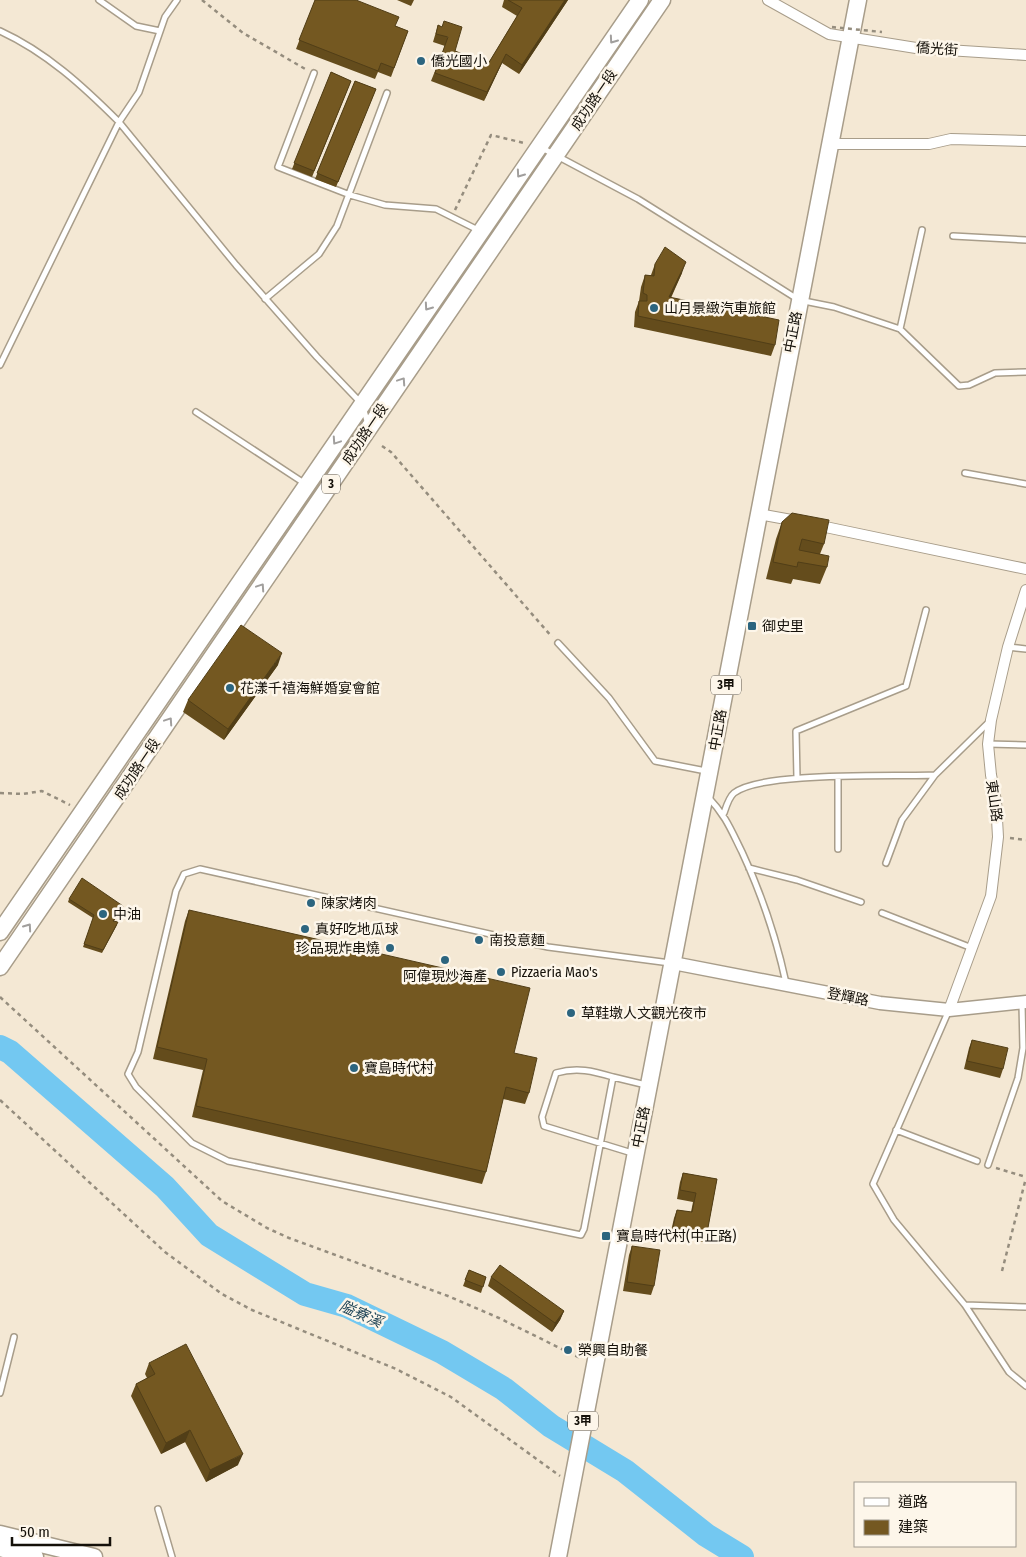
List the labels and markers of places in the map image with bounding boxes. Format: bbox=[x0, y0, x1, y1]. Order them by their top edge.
place label: 僑光國小 bbox=[431, 53, 487, 70]
marker: 僑光國小 bbox=[415, 55, 427, 67]
place label: 山月景緻汽車旅館 bbox=[664, 300, 776, 317]
marker: 山月景緻汽車旅館 bbox=[648, 302, 660, 314]
place label: 御史里 bbox=[762, 618, 804, 635]
marker: 御史里 bbox=[746, 620, 758, 632]
place label: 花漾千禧海鮮婚宴會館 bbox=[240, 680, 380, 697]
marker: 花漾千禧海鮮婚宴會館 bbox=[224, 682, 236, 694]
place label: 陳家烤肉 bbox=[321, 895, 377, 912]
marker: 陳家烤肉 bbox=[305, 897, 317, 909]
place label: 中油 bbox=[113, 906, 141, 923]
marker: 中油 bbox=[97, 908, 109, 920]
place label: 真好吃地瓜球 bbox=[315, 921, 399, 938]
marker: 真好吃地瓜球 bbox=[299, 923, 311, 935]
place label: 南投意麵 bbox=[489, 932, 545, 949]
marker: 南投意麵 bbox=[473, 934, 485, 946]
place label: 珍品現炸串燒 bbox=[296, 940, 380, 957]
marker: 珍品現炸串燒 bbox=[384, 942, 396, 954]
marker: 阿偉現炒海產 bbox=[439, 954, 451, 966]
place label: Pizzaeria Mao's bbox=[511, 964, 598, 981]
marker: Pizzaeria Mao's bbox=[495, 966, 507, 978]
place label: 阿偉現炒海產 bbox=[403, 968, 487, 985]
place label: 草鞋墩人文觀光夜市 bbox=[581, 1005, 707, 1022]
marker: 草鞋墩人文觀光夜市 bbox=[565, 1007, 577, 1019]
place label: 寶島時代村 bbox=[364, 1060, 434, 1077]
marker: 寶島時代村 bbox=[348, 1062, 360, 1074]
place label: 寶島時代村(中正路) bbox=[616, 1228, 736, 1245]
marker: 寶島時代村(中正路) bbox=[600, 1230, 612, 1242]
place label: 榮興自助餐 bbox=[578, 1342, 648, 1359]
marker: 榮興自助餐 bbox=[562, 1344, 574, 1356]

